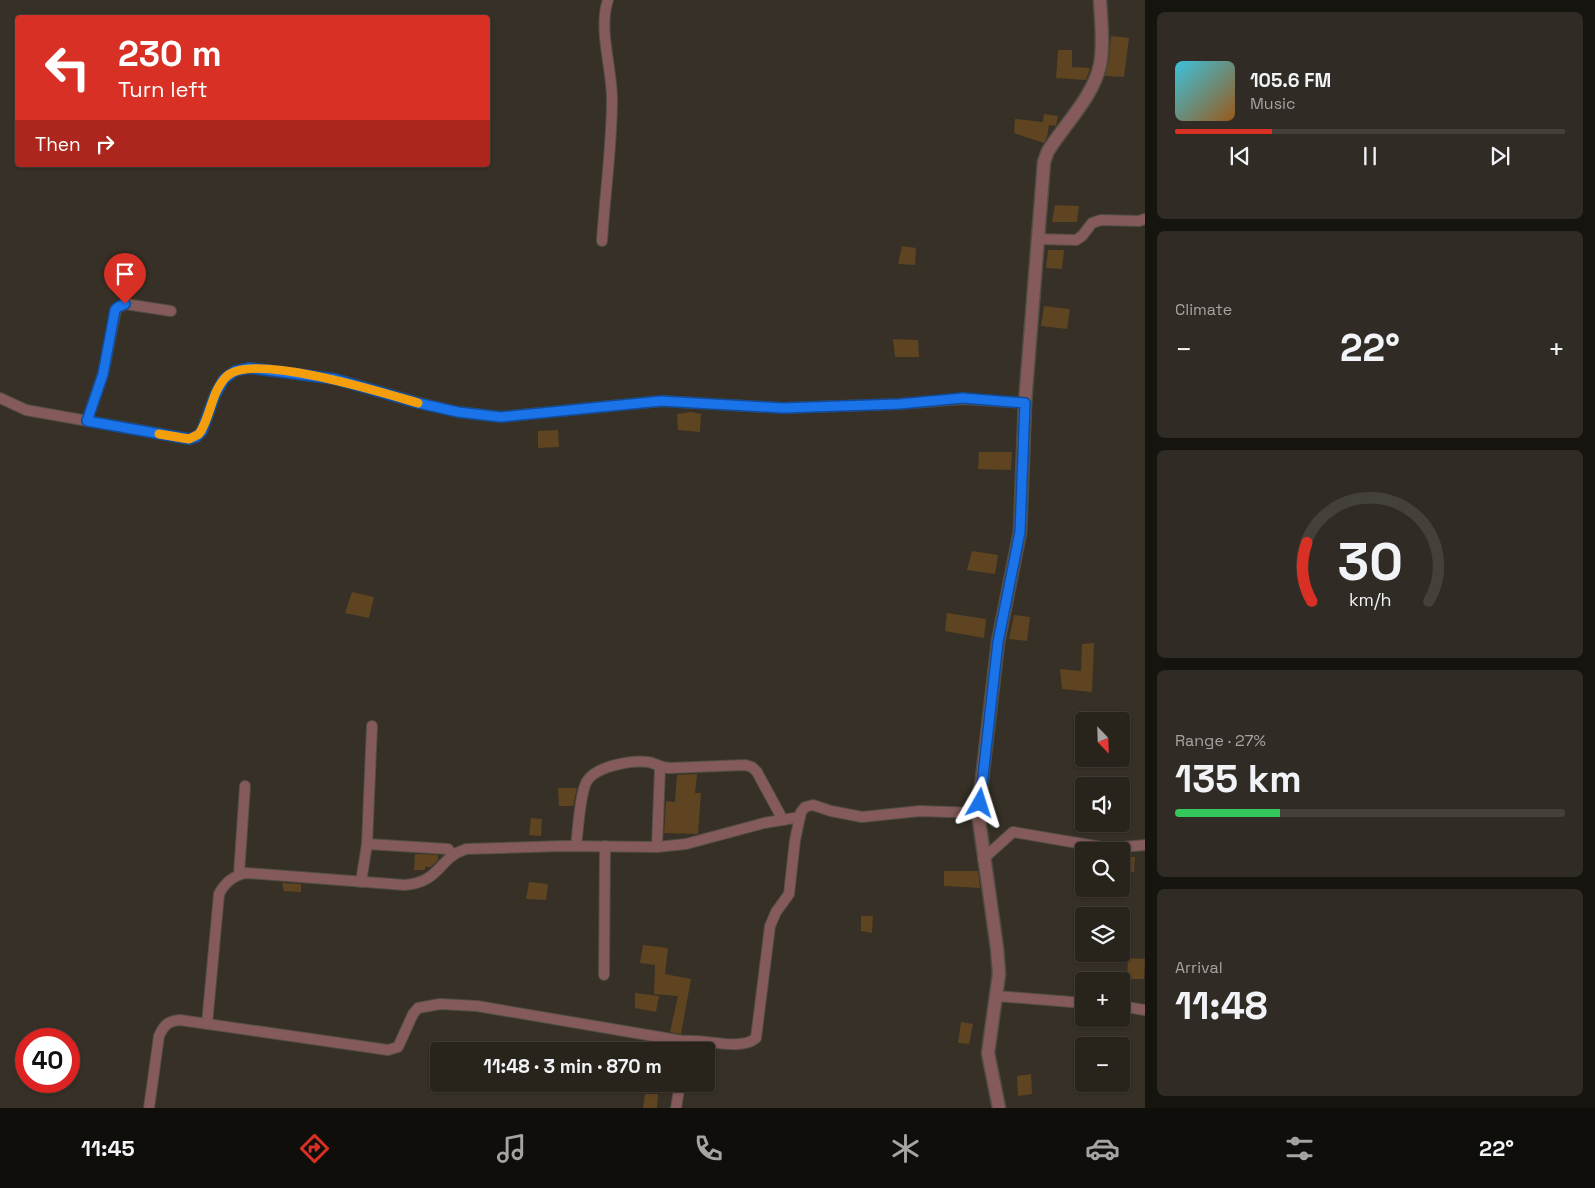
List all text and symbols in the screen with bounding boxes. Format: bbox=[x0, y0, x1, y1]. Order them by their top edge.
text: 230 m bbox=[118, 32, 222, 76]
icon: left bbox=[35, 35, 100, 100]
text: 105.6 FM bbox=[1250, 68, 1331, 93]
text: Turn left bbox=[118, 75, 208, 103]
text: Music bbox=[1250, 93, 1296, 114]
icon: right bbox=[91, 130, 119, 158]
text: Then bbox=[35, 132, 81, 157]
icon: previous bbox=[1226, 142, 1254, 170]
icon: pause bbox=[1356, 142, 1384, 170]
icon: next bbox=[1486, 142, 1514, 170]
pin bbox=[104, 253, 146, 304]
icon: arrive bbox=[111, 260, 139, 288]
text: Climate bbox=[1175, 299, 1232, 320]
text: 22° bbox=[1340, 324, 1400, 372]
text: − bbox=[1175, 331, 1192, 367]
text: + bbox=[1548, 331, 1565, 367]
text: 30 bbox=[1337, 529, 1403, 595]
text: km/h bbox=[1349, 588, 1391, 611]
north arrow bbox=[1075, 712, 1130, 768]
map controls bbox=[1075, 712, 1130, 1092]
text: Range · 27% bbox=[1175, 730, 1266, 751]
text: 135 km bbox=[1175, 755, 1302, 803]
position arrow bbox=[953, 776, 1005, 828]
button: sound bbox=[1075, 777, 1130, 832]
button: search bbox=[1075, 842, 1130, 897]
button: layers bbox=[1075, 907, 1130, 962]
text: Arrival bbox=[1175, 957, 1223, 978]
button: + bbox=[1075, 972, 1130, 1027]
text: 11:48 bbox=[1175, 982, 1268, 1030]
speed limit sign: 40 bbox=[15, 1028, 80, 1093]
button: − bbox=[1075, 1037, 1130, 1092]
text: 11:48 · 3 min · 870 m bbox=[483, 1054, 662, 1079]
icon: directions bbox=[297, 1131, 332, 1166]
icon: music bbox=[494, 1131, 529, 1166]
icon: phone bbox=[691, 1131, 726, 1166]
icon: climate bbox=[888, 1131, 923, 1166]
icon: car bbox=[1085, 1131, 1120, 1166]
icon: filters bbox=[1282, 1131, 1317, 1166]
text: 11:45 bbox=[81, 1134, 135, 1162]
text: 22° bbox=[1479, 1134, 1514, 1162]

